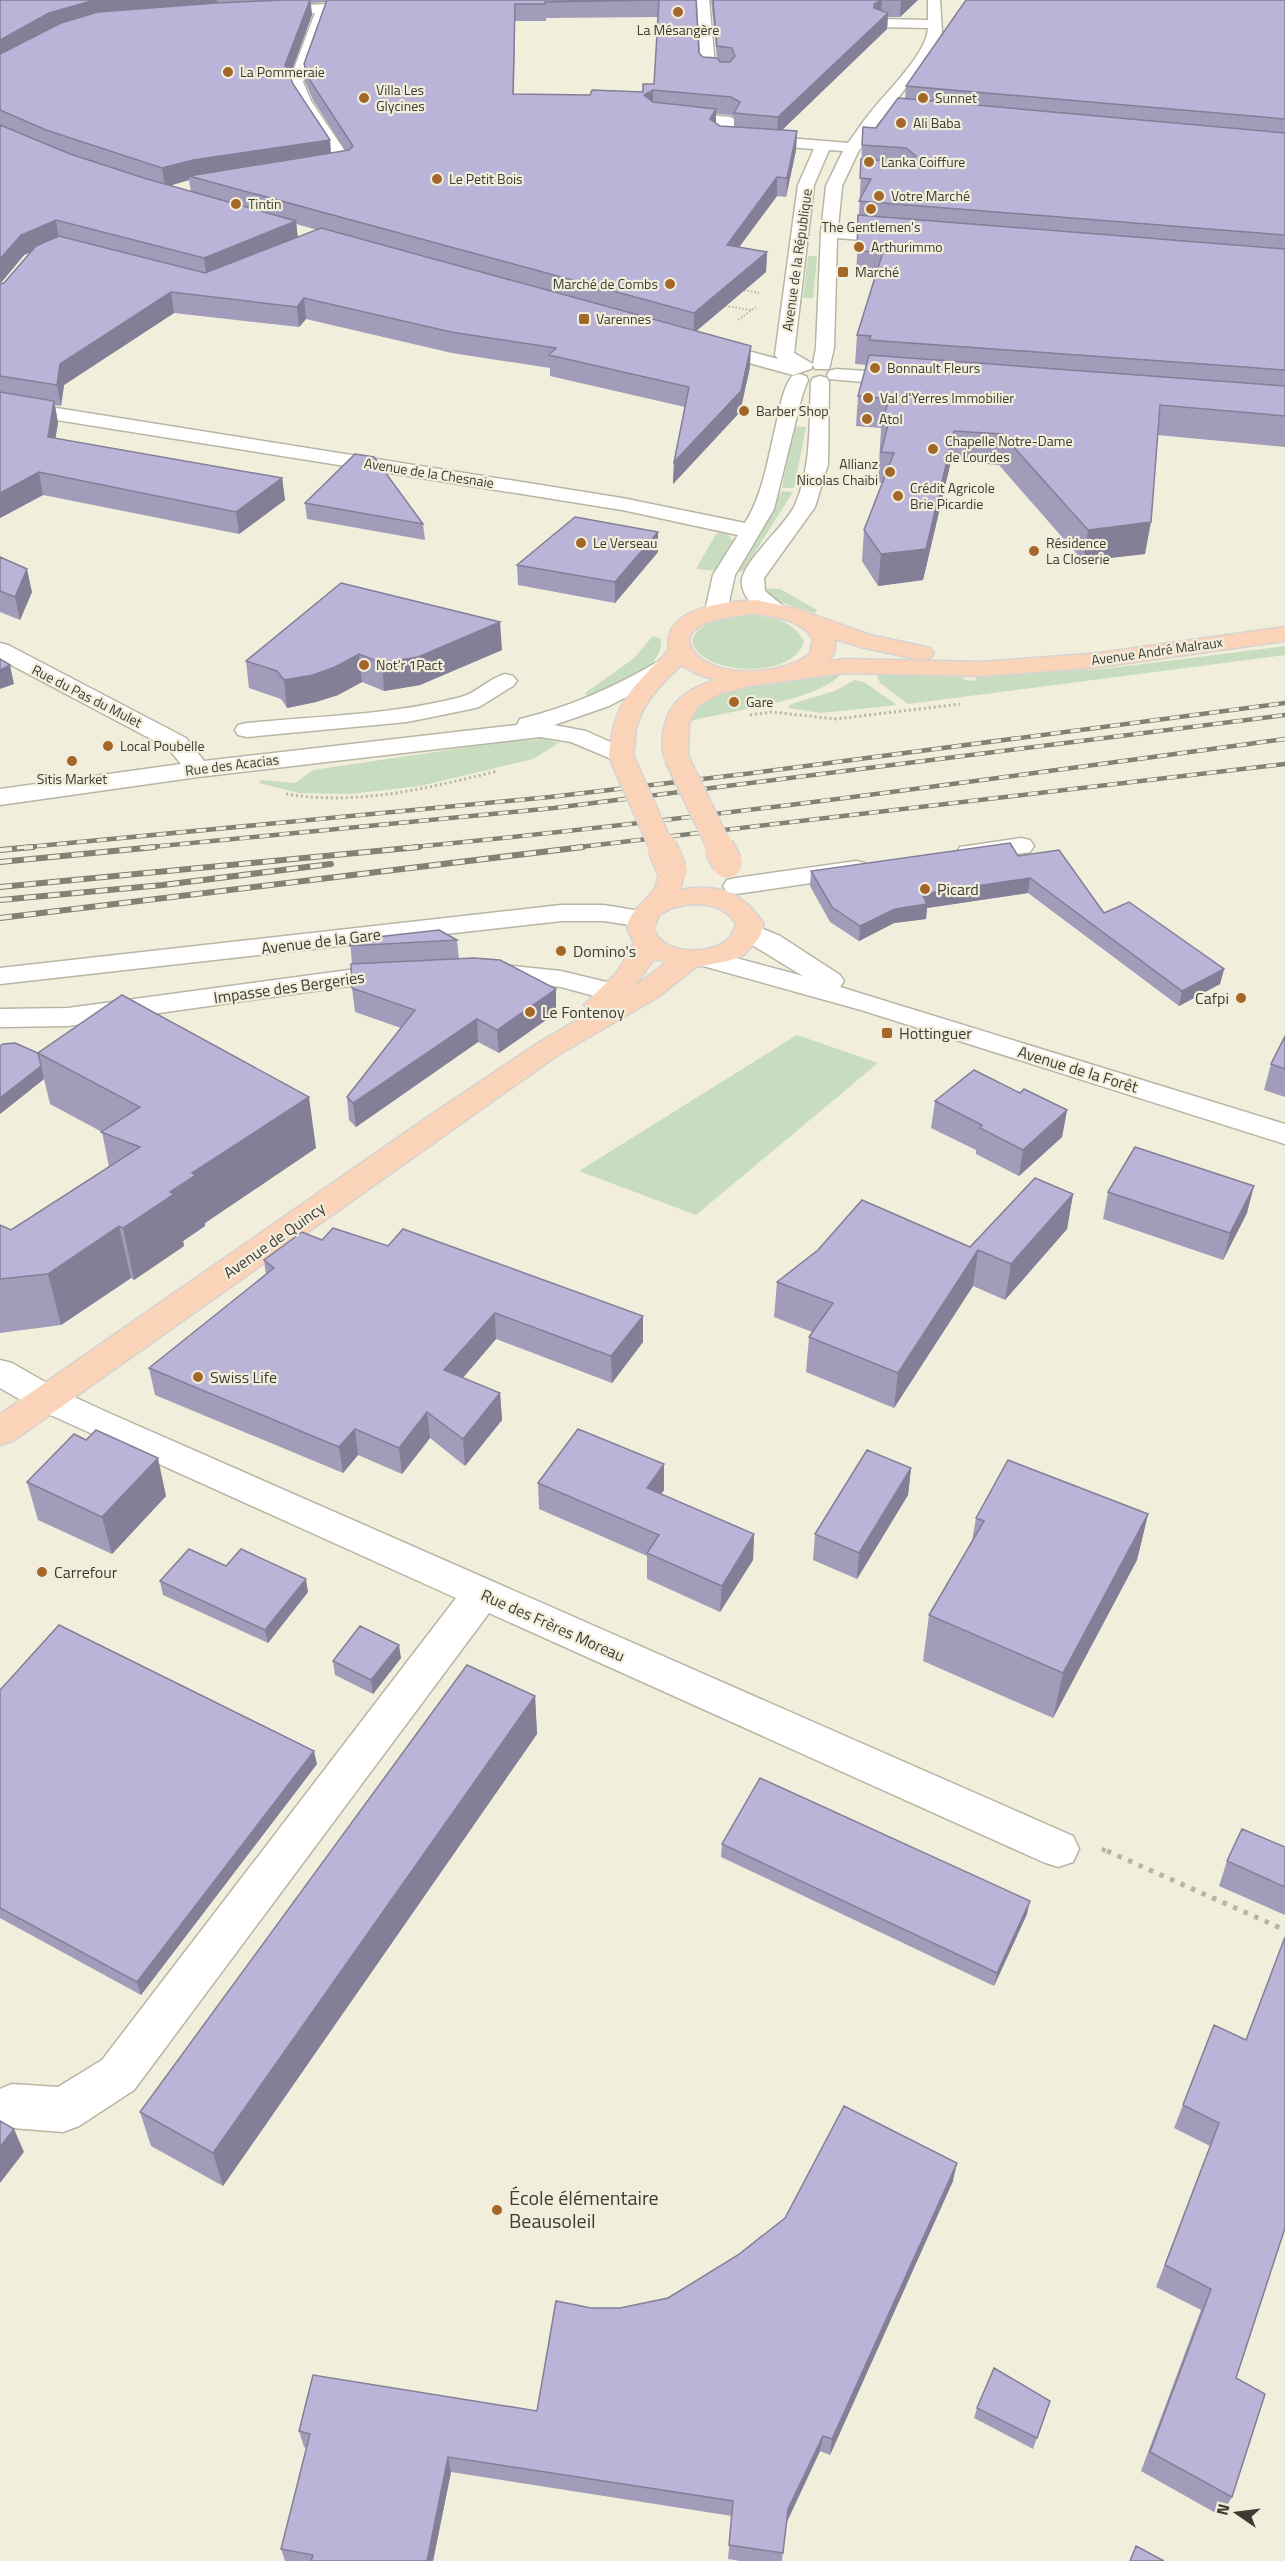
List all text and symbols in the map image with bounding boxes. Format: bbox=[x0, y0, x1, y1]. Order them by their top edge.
marker: La Mésangère bbox=[671, 5, 685, 19]
place label: La Mésangère bbox=[637, 19, 719, 40]
place label: La Pommeraie bbox=[240, 61, 325, 82]
marker: La Pommeraie bbox=[221, 65, 235, 79]
place label: Villa Les Glycines bbox=[376, 79, 425, 116]
place label: Sunnet bbox=[935, 87, 977, 108]
marker: Villa Les Glycines bbox=[357, 91, 371, 105]
marker: Sunnet bbox=[916, 91, 930, 105]
place label: Ali Baba bbox=[913, 112, 961, 133]
marker: Ali Baba bbox=[894, 116, 908, 130]
place label: Lanka Coiffure bbox=[881, 151, 965, 172]
marker: Lanka Coiffure bbox=[862, 155, 876, 169]
place label: Le Petit Bois bbox=[449, 168, 523, 189]
marker: Le Petit Bois bbox=[430, 172, 444, 186]
place label: Votre Marché bbox=[891, 185, 970, 206]
street label: Avenue de la République bbox=[776, 187, 817, 333]
marker: Votre Marché bbox=[872, 189, 886, 203]
place label: Tintin bbox=[248, 193, 281, 214]
marker: Tintin bbox=[229, 197, 243, 211]
marker: The Gentlemen's bbox=[864, 202, 878, 216]
place label: The Gentlemen's bbox=[822, 216, 920, 237]
place label: Arthurimmo bbox=[871, 236, 943, 257]
marker: Arthurimmo bbox=[852, 240, 866, 254]
place label: Marché bbox=[855, 261, 899, 282]
marker: Marché bbox=[836, 265, 850, 279]
place label: Marché de Combs bbox=[553, 273, 658, 294]
marker: Marché de Combs bbox=[663, 277, 677, 291]
place label: Varennes bbox=[596, 308, 651, 329]
marker: Varennes bbox=[577, 312, 591, 326]
place label: Bonnault Fleurs bbox=[887, 357, 980, 378]
marker: Bonnault Fleurs bbox=[868, 361, 882, 375]
place label: Val d'Yerres Immobilier bbox=[880, 387, 1014, 408]
marker: Val d'Yerres Immobilier bbox=[861, 391, 875, 405]
place label: Barber Shop bbox=[756, 400, 829, 421]
marker: Barber Shop bbox=[737, 404, 751, 418]
place label: Atol bbox=[879, 408, 903, 429]
marker: Atol bbox=[860, 412, 874, 426]
place label: Chapelle Notre-Dame de Lourdes bbox=[945, 430, 1073, 467]
marker: Chapelle Notre-Dame de Lourdes bbox=[926, 442, 940, 456]
street label: Avenue de la Chesnaie bbox=[363, 452, 495, 493]
place label: Allianz Nicolas Chaibi bbox=[797, 453, 878, 490]
marker: Allianz Nicolas Chaibi bbox=[883, 465, 897, 479]
place label: Crédit Agricole Brie Picardie bbox=[910, 477, 995, 514]
marker: Crédit Agricole Brie Picardie bbox=[891, 489, 905, 503]
place label: Le Verseau bbox=[593, 532, 657, 553]
place label: Résidence La Closerie bbox=[1046, 532, 1110, 569]
marker: Le Verseau bbox=[574, 536, 588, 550]
marker: Résidence La Closerie bbox=[1027, 544, 1041, 558]
street label: Avenue André Malraux bbox=[1090, 631, 1225, 670]
place label: Not'r 1Pact bbox=[376, 654, 443, 675]
marker: Not'r 1Pact bbox=[357, 658, 371, 672]
street label: Rue du Pas du Mulet bbox=[28, 659, 146, 732]
place label: Gare bbox=[746, 691, 773, 712]
marker: Gare bbox=[727, 695, 741, 709]
place label: Local Poubelle bbox=[120, 735, 205, 756]
marker: Local Poubelle bbox=[101, 739, 115, 753]
street label: Rue des Acacias bbox=[184, 748, 280, 781]
marker: Sitis Market bbox=[65, 754, 79, 768]
place label: Sitis Market bbox=[37, 768, 107, 789]
place label: Picard bbox=[937, 877, 979, 901]
marker: Picard bbox=[918, 882, 932, 896]
street label: Avenue de la Gare bbox=[260, 922, 382, 960]
place label: Domino's bbox=[573, 939, 636, 963]
marker: Domino's bbox=[554, 944, 568, 958]
street label: Impasse des Bergeries bbox=[212, 965, 366, 1009]
place label: Cafpi bbox=[1195, 986, 1229, 1010]
marker: Cafpi bbox=[1234, 991, 1248, 1005]
place label: Le Fontenoy bbox=[542, 1000, 625, 1024]
marker: Le Fontenoy bbox=[523, 1005, 537, 1019]
place label: Hottinguer bbox=[899, 1021, 972, 1045]
marker: Hottinguer bbox=[880, 1026, 894, 1040]
street label: Avenue de la Forêt bbox=[1015, 1039, 1141, 1099]
street label: Avenue de Quincy bbox=[218, 1196, 330, 1284]
place label: Swiss Life bbox=[210, 1365, 277, 1389]
marker: Swiss Life bbox=[191, 1370, 205, 1384]
place label: Carrefour bbox=[54, 1560, 118, 1584]
marker: Carrefour bbox=[35, 1565, 49, 1579]
street label: Rue des Frères Moreau bbox=[477, 1582, 629, 1668]
place label: École élémentaire Beausoleil bbox=[509, 2182, 659, 2236]
marker: École élémentaire Beausoleil bbox=[490, 2203, 504, 2217]
north arrow bbox=[1207, 2483, 1267, 2543]
text: N bbox=[1209, 2501, 1235, 2518]

